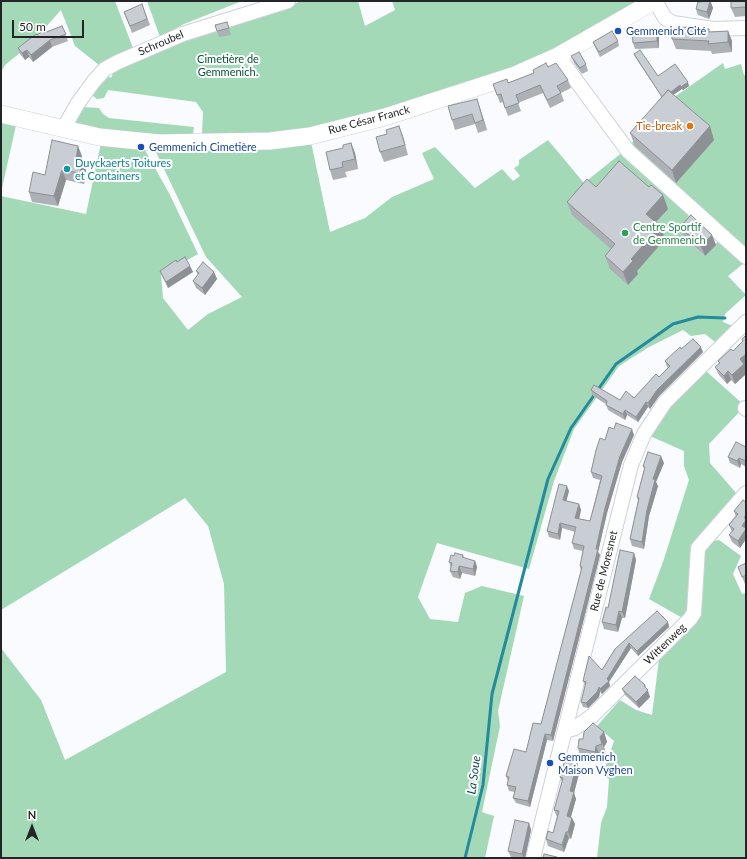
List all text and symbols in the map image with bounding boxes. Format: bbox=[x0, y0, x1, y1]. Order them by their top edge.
scale bar bbox=[14, 12, 86, 38]
text: 50 m bbox=[19, 19, 46, 34]
place label: Gemmenich Cité bbox=[626, 24, 706, 38]
marker: Gemmenich Cité bbox=[613, 26, 623, 36]
street label: Schroubel bbox=[136, 28, 186, 58]
park label: Cimetière de Gemmenich. bbox=[197, 52, 259, 78]
street label: Rue César Franck bbox=[327, 103, 411, 137]
place label: Tie-break bbox=[636, 119, 682, 133]
marker: Tie-break bbox=[685, 121, 695, 131]
place label: Gemmenich Cimetière bbox=[149, 140, 257, 154]
marker: Gemmenich Cimetière bbox=[136, 142, 146, 152]
place label: Duyckaerts Toitures et Containers bbox=[75, 156, 171, 182]
marker: Duyckaerts Toitures et Containers bbox=[62, 164, 72, 174]
place label: Centre Sportif de Gemmenich bbox=[633, 220, 706, 246]
marker: Centre Sportif de Gemmenich bbox=[620, 228, 630, 238]
street label: Rue de Moresnet bbox=[588, 529, 620, 613]
street label: Wittenweg bbox=[641, 621, 689, 667]
place label: Gemmenich Maison Vyghen bbox=[558, 750, 633, 776]
water label: La Soue bbox=[464, 755, 484, 795]
marker: Gemmenich Maison Vyghen bbox=[545, 758, 555, 768]
north arrow bbox=[12, 807, 52, 847]
text: N bbox=[28, 808, 36, 821]

